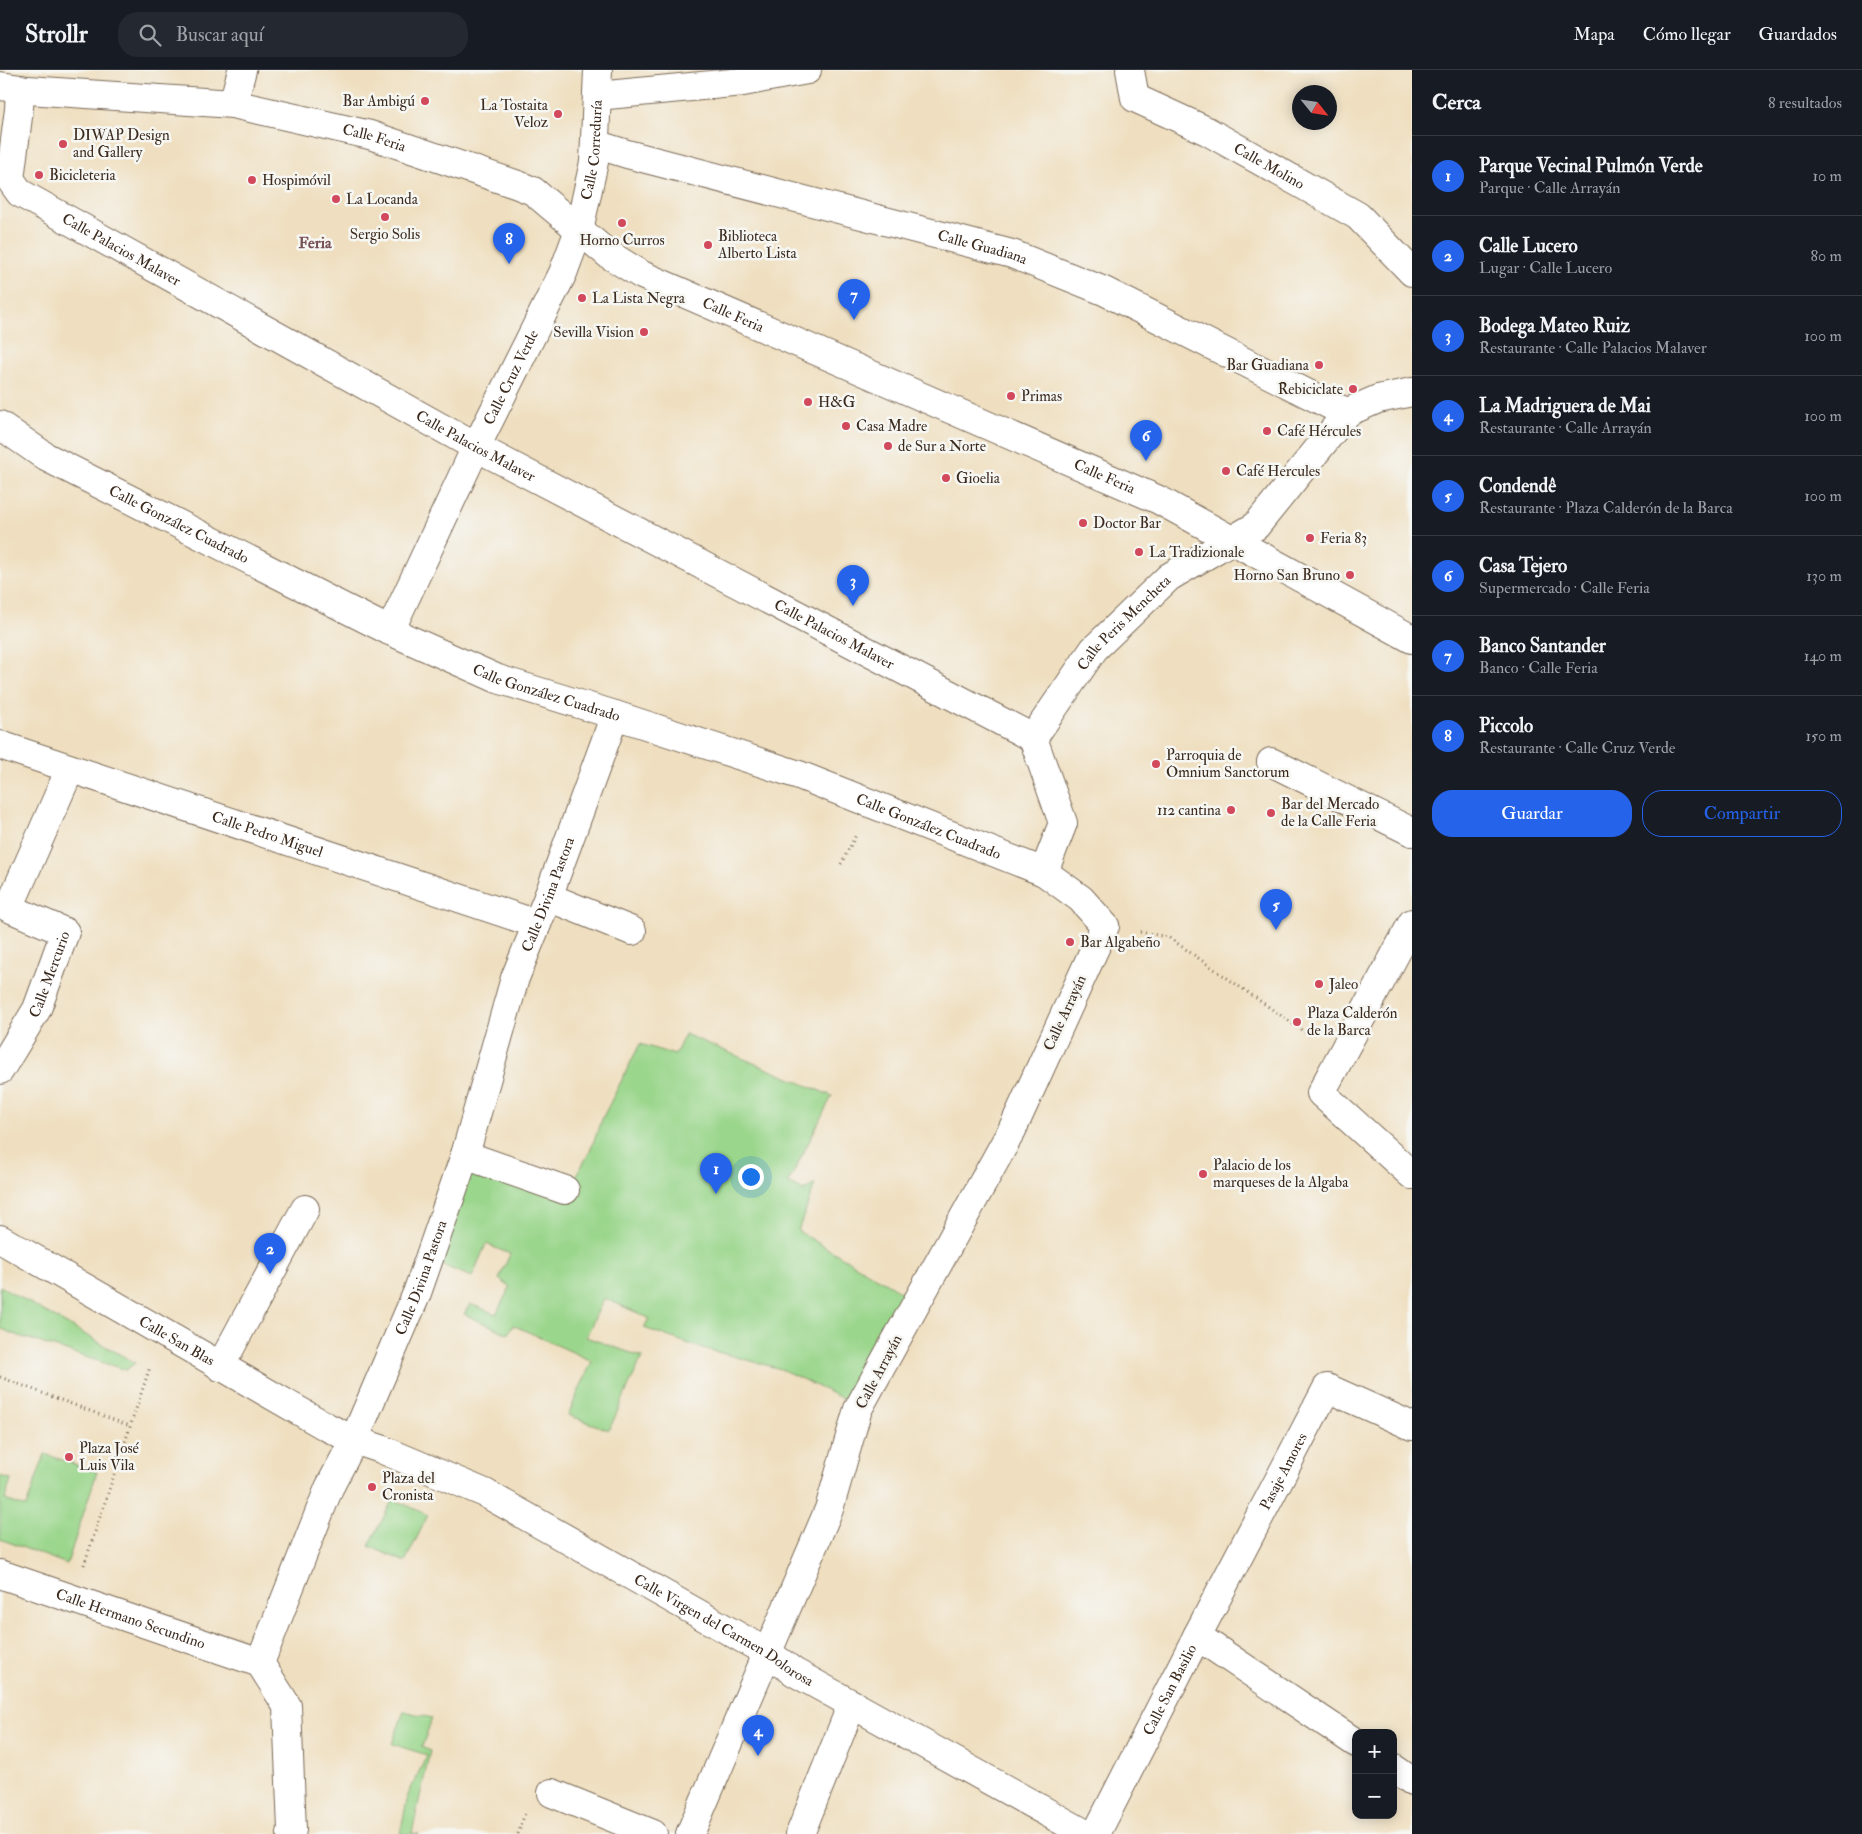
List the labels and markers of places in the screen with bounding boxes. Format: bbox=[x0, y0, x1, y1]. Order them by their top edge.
place label: Bar Ambigú bbox=[343, 92, 415, 111]
marker: Bar Ambigú bbox=[419, 95, 431, 107]
place label: La Tostaita Veloz bbox=[480, 96, 549, 132]
marker: La Tostaita Veloz bbox=[552, 108, 564, 120]
place label: DIWAP Design and Gallery bbox=[73, 126, 170, 162]
marker: DIWAP Design and Gallery bbox=[57, 138, 69, 150]
place label: Bicicleteria bbox=[49, 166, 116, 185]
marker: Bicicleteria bbox=[33, 169, 45, 181]
place label: Hospimóvil bbox=[262, 171, 331, 191]
marker: Hospimóvil bbox=[246, 174, 258, 186]
place label: La Locanda bbox=[346, 190, 419, 209]
marker: La Locanda bbox=[330, 193, 342, 205]
marker: Sergio Solis bbox=[379, 211, 391, 223]
marker: Horno Curros bbox=[616, 217, 628, 229]
pin: 8 bbox=[493, 223, 525, 264]
place label: Sergio Solis bbox=[350, 225, 420, 244]
place label: Biblioteca Alberto Lista bbox=[717, 227, 798, 263]
place label: Horno Curros bbox=[579, 231, 665, 250]
marker: Biblioteca Alberto Lista bbox=[702, 239, 714, 251]
pin: 7 bbox=[838, 279, 870, 320]
place label: La Lista Negra bbox=[592, 289, 686, 308]
marker: La Lista Negra bbox=[576, 292, 588, 304]
place label: Sevilla Vision bbox=[553, 323, 634, 342]
marker: Sevilla Vision bbox=[638, 326, 650, 338]
place label: Bar Guadiana bbox=[1226, 356, 1310, 375]
marker: Bar Guadiana bbox=[1313, 359, 1325, 371]
place label: Rebiciclate bbox=[1278, 380, 1343, 399]
marker: Rebiciclate bbox=[1347, 383, 1359, 395]
place label: Primas bbox=[1021, 387, 1062, 406]
marker: Primas bbox=[1005, 390, 1017, 402]
place label: H&G bbox=[818, 393, 856, 412]
marker: H&G bbox=[802, 396, 814, 408]
place label: Casa Madre bbox=[856, 417, 927, 436]
marker: Casa Madre bbox=[840, 420, 852, 432]
pin: 6 bbox=[1130, 420, 1162, 461]
place label: Café Hércules bbox=[1277, 422, 1361, 441]
marker: Café Hércules bbox=[1261, 425, 1273, 437]
place label: de Sur a Norte bbox=[898, 437, 986, 456]
marker: de Sur a Norte bbox=[882, 440, 894, 452]
place label: Café Hercules bbox=[1236, 462, 1320, 481]
marker: Café Hercules bbox=[1220, 465, 1232, 477]
place label: Gioelia bbox=[956, 469, 1001, 488]
marker: Gioelia bbox=[940, 472, 952, 484]
place label: Doctor Bar bbox=[1093, 514, 1161, 533]
marker: Doctor Bar bbox=[1077, 517, 1089, 529]
place label: Feria 83 bbox=[1320, 529, 1367, 548]
marker: Feria 83 bbox=[1304, 532, 1316, 544]
place label: La Tradizionale bbox=[1149, 543, 1244, 562]
marker: La Tradizionale bbox=[1133, 546, 1145, 558]
pin: 3 bbox=[837, 565, 869, 606]
place label: Horno San Bruno bbox=[1234, 566, 1340, 585]
marker: Horno San Bruno bbox=[1344, 569, 1356, 581]
place label: Parroquia de Omnium Sanctorum bbox=[1166, 746, 1290, 782]
marker: Parroquia de Omnium Sanctorum bbox=[1150, 758, 1162, 770]
place label: Bar del Mercado de la Calle Feria bbox=[1281, 795, 1379, 831]
place label: 112 cantina bbox=[1157, 801, 1222, 820]
marker: 112 cantina bbox=[1225, 804, 1237, 816]
marker: Bar del Mercado de la Calle Feria bbox=[1265, 807, 1277, 819]
pin: 5 bbox=[1260, 889, 1292, 930]
place label: Bar Algabeño bbox=[1080, 933, 1160, 952]
marker: Bar Algabeño bbox=[1064, 936, 1076, 948]
place label: Jaleo bbox=[1328, 975, 1358, 995]
marker: Jaleo bbox=[1313, 978, 1325, 990]
place label: Plaza Calderón de la Barca bbox=[1307, 1004, 1398, 1040]
marker: Plaza Calderón de la Barca bbox=[1291, 1016, 1303, 1028]
pin: 1 bbox=[700, 1153, 732, 1194]
place label: Palacio de los marqueses de la Algaba bbox=[1213, 1156, 1349, 1192]
marker: Palacio de los marqueses de la Algaba bbox=[1197, 1168, 1209, 1180]
pin: 2 bbox=[254, 1233, 286, 1274]
place label: Plaza José Luis Vila bbox=[79, 1439, 140, 1475]
marker: Plaza José Luis Vila bbox=[63, 1451, 75, 1463]
place label: Plaza del Cronista bbox=[382, 1469, 435, 1505]
marker: Plaza del Cronista bbox=[366, 1481, 378, 1493]
pin: 4 bbox=[742, 1715, 774, 1756]

